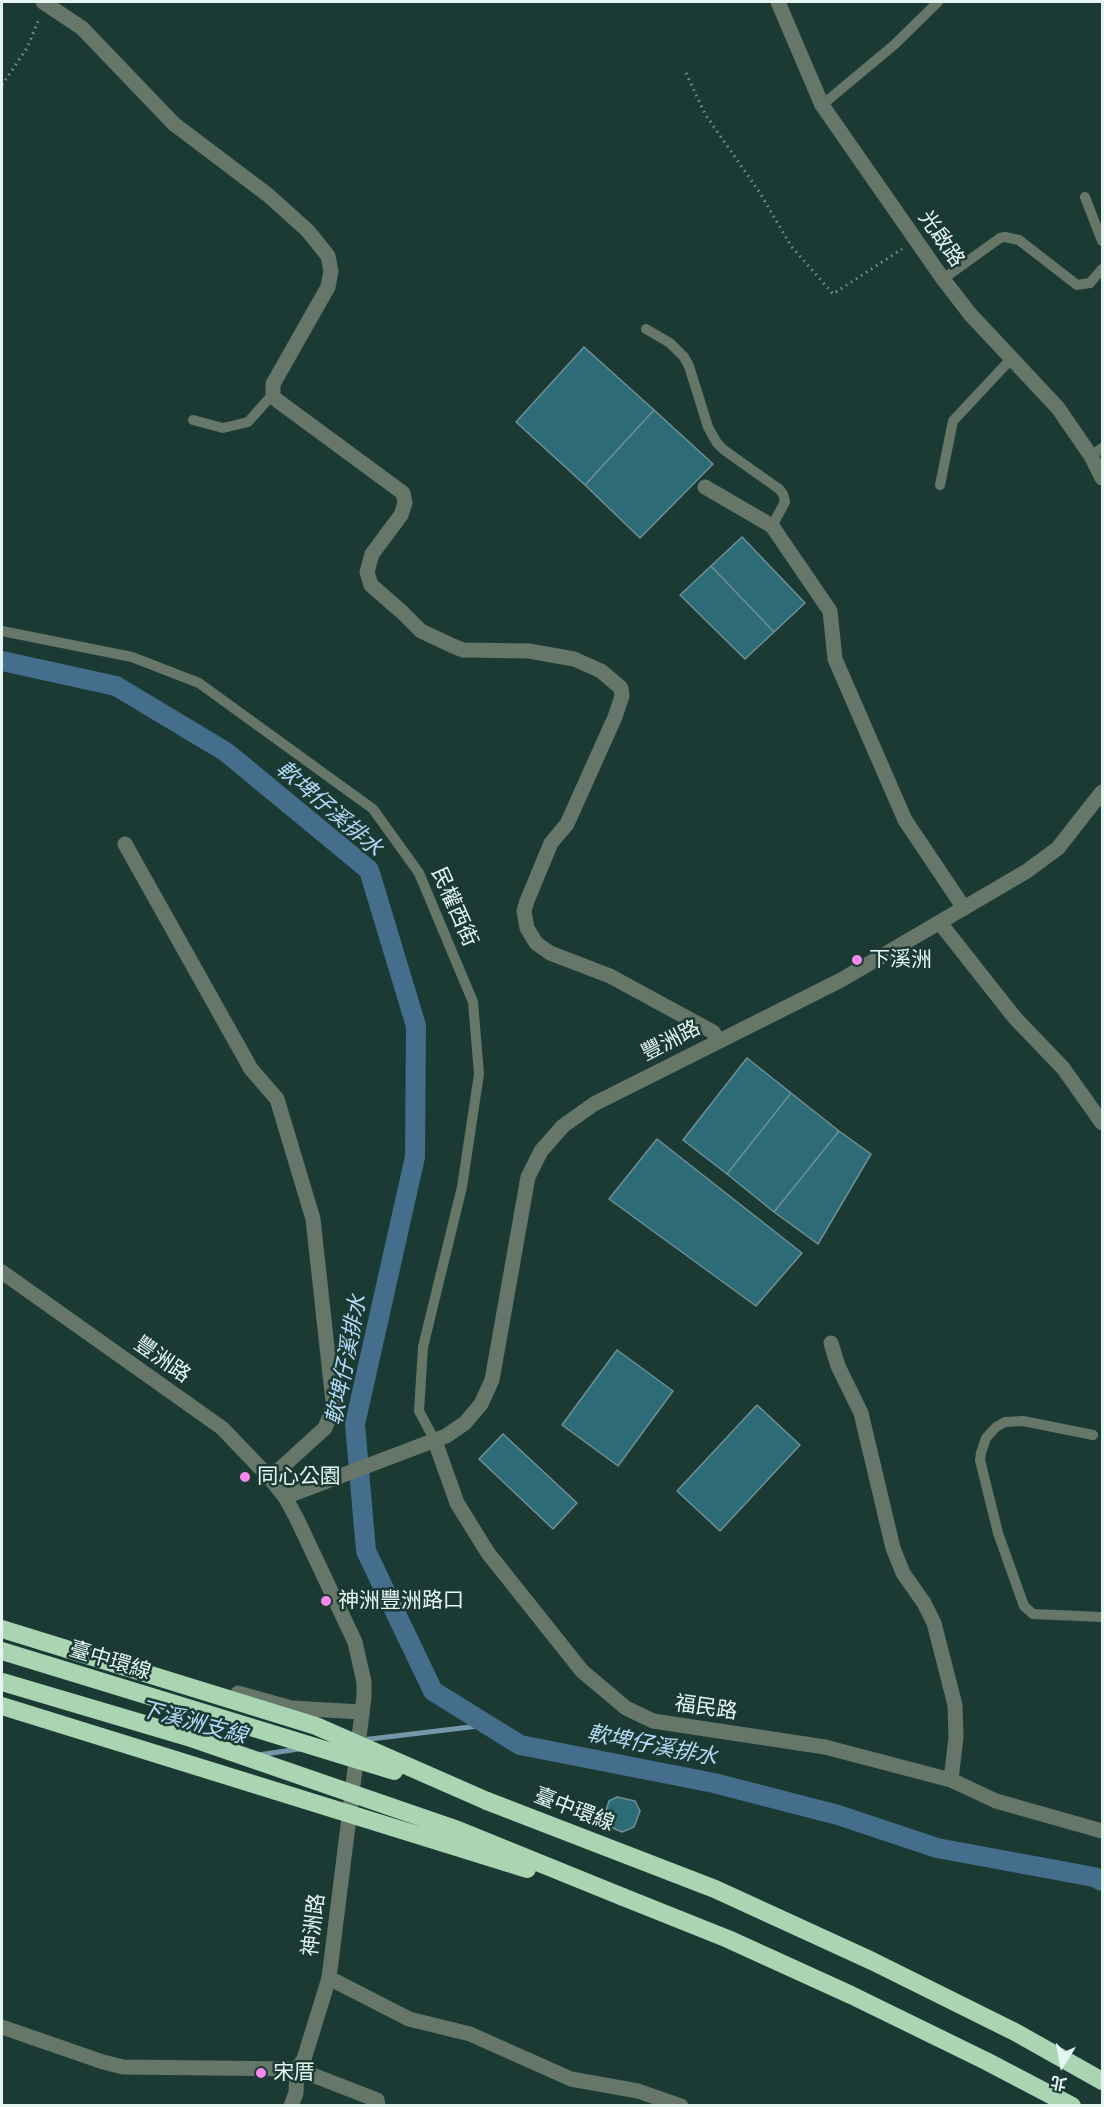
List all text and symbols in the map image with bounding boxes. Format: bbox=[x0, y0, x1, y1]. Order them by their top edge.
street label: 光啟路 bbox=[913, 206, 969, 272]
water label: 軟埤仔溪排水 bbox=[271, 756, 387, 862]
street label: 民權西街 bbox=[425, 864, 483, 950]
place label: 下溪洲 bbox=[869, 947, 932, 973]
marker: 下溪洲 bbox=[850, 953, 864, 967]
street label: 豐洲路 bbox=[637, 1015, 705, 1067]
water label: 軟埤仔溪排水 bbox=[321, 1293, 373, 1427]
street label: 豐洲路 bbox=[129, 1332, 195, 1388]
place label: 同心公園 bbox=[257, 1464, 341, 1490]
marker: 同心公園 bbox=[238, 1470, 252, 1484]
place label: 神洲豐洲路口 bbox=[338, 1588, 464, 1614]
marker: 神洲豐洲路口 bbox=[319, 1594, 333, 1608]
street label: 臺中環線 bbox=[66, 1637, 154, 1685]
street label: 福民路 bbox=[673, 1691, 739, 1725]
water label: 下溪洲支線 bbox=[136, 1696, 250, 1750]
water label: 軟埤仔溪排水 bbox=[585, 1720, 719, 1772]
street label: 臺中環線 bbox=[530, 1783, 618, 1837]
street label: 神洲路 bbox=[298, 1892, 330, 1958]
north arrow bbox=[1032, 2035, 1092, 2095]
place label: 宋厝 bbox=[273, 2060, 315, 2086]
marker: 宋厝 bbox=[254, 2066, 268, 2080]
text: 北 bbox=[1049, 2072, 1068, 2094]

